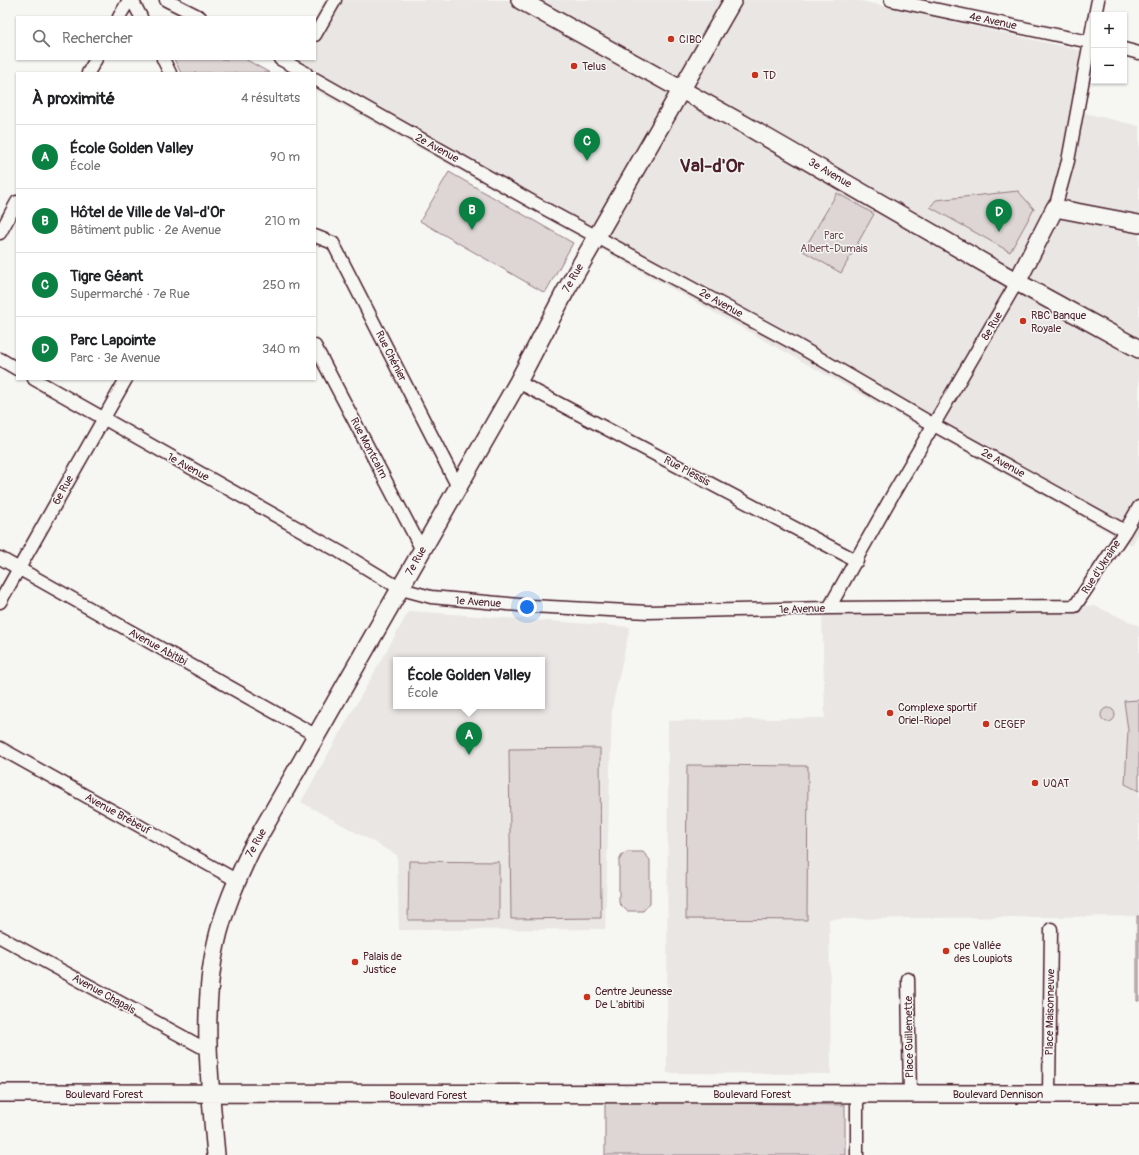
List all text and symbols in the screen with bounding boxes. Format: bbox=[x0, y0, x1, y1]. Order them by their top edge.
street label: 4e Avenue bbox=[968, 10, 1018, 32]
map controls bbox=[1091, 12, 1127, 84]
button: + bbox=[1091, 12, 1127, 48]
search box bbox=[16, 16, 316, 60]
icon: search bbox=[30, 27, 52, 49]
text: Rechercher bbox=[62, 29, 133, 48]
place label: CIBC bbox=[679, 33, 702, 46]
marker: CIBC bbox=[666, 34, 676, 44]
button: − bbox=[1091, 48, 1127, 84]
place label: Telus bbox=[582, 60, 606, 73]
marker: Telus bbox=[569, 61, 579, 71]
place label: TD bbox=[763, 69, 776, 82]
marker: TD bbox=[750, 70, 760, 80]
text: À proximité bbox=[32, 88, 115, 109]
text: 4 résultats bbox=[241, 90, 300, 106]
pin: C bbox=[574, 128, 600, 161]
street label: 2e Avenue bbox=[413, 131, 462, 166]
text: École Golden Valley bbox=[70, 139, 193, 158]
text: A bbox=[41, 149, 49, 165]
text: 90 m bbox=[270, 149, 300, 165]
district label: Val-d'Or bbox=[680, 154, 745, 178]
street label: 3e Avenue bbox=[806, 155, 854, 191]
text: École bbox=[70, 158, 100, 174]
pin: B bbox=[459, 197, 485, 230]
pin: D bbox=[986, 199, 1012, 232]
text: Hôtel de Ville de Val-d'Or bbox=[70, 203, 225, 222]
text: B bbox=[41, 213, 49, 229]
text: 210 m bbox=[264, 213, 300, 229]
text: Bâtiment public · 2e Avenue bbox=[70, 222, 221, 238]
park label: Parc Albert-Dumais bbox=[800, 229, 868, 255]
street label: 7e Rue bbox=[560, 261, 587, 295]
text: Tigre Géant bbox=[70, 267, 143, 286]
text: C bbox=[41, 277, 49, 293]
text: 250 m bbox=[262, 277, 300, 293]
text: Supermarché · 7e Rue bbox=[70, 286, 190, 302]
street label: 2e Avenue bbox=[697, 286, 746, 321]
street label: 8e Rue bbox=[979, 309, 1006, 343]
place label: RBC Banque Royale bbox=[1031, 309, 1087, 335]
marker: RBC Banque Royale bbox=[1018, 316, 1028, 326]
street label: Rue Chénier bbox=[373, 329, 409, 384]
text: Parc Lapointe bbox=[70, 331, 156, 350]
text: D bbox=[41, 341, 49, 357]
text: 340 m bbox=[262, 341, 300, 357]
text: Parc · 3e Avenue bbox=[70, 350, 160, 366]
street label: Rue Montcalm bbox=[348, 415, 391, 481]
street label: 2e Avenue bbox=[979, 446, 1028, 481]
street label: 1e Avenue bbox=[165, 450, 212, 484]
street label: Rue Plessis bbox=[662, 453, 712, 489]
street label: 6e Rue bbox=[50, 473, 77, 507]
street label: Rue d'Ukraine bbox=[1079, 537, 1124, 596]
street label: 7e Rue bbox=[403, 544, 429, 578]
street label: 1e Avenue bbox=[455, 594, 502, 610]
your location bbox=[517, 597, 537, 617]
street label: 1e Avenue bbox=[779, 602, 826, 616]
street label: Avenue Abitibi bbox=[127, 626, 189, 668]
popup bbox=[393, 657, 545, 709]
text: École Golden Valley bbox=[407, 666, 531, 685]
text: École bbox=[407, 685, 438, 701]
place label: Complexe sportif Oriel-Riopel bbox=[898, 701, 978, 727]
marker: Complexe sportif Oriel-Riopel bbox=[885, 708, 895, 718]
place label: CEGEP bbox=[994, 718, 1026, 731]
marker: CEGEP bbox=[981, 719, 991, 729]
pin: A bbox=[456, 722, 482, 755]
place label: UQAT bbox=[1043, 777, 1069, 790]
marker: UQAT bbox=[1030, 778, 1040, 788]
street label: Avenue Brébeuf bbox=[83, 791, 154, 838]
street label: 7e Rue bbox=[243, 826, 269, 860]
place label: cpe Vallée des Loupiots bbox=[954, 939, 1012, 965]
marker: cpe Vallée des Loupiots bbox=[941, 946, 951, 956]
place label: Palais de Justice bbox=[363, 950, 402, 976]
marker: Palais de Justice bbox=[350, 957, 360, 967]
street label: Place Maisonneuve bbox=[1043, 968, 1057, 1055]
street label: Avenue Chapais bbox=[70, 971, 138, 1017]
place label: Centre Jeunesse De L'abitibi bbox=[595, 985, 673, 1011]
marker: Centre Jeunesse De L'abitibi bbox=[582, 992, 592, 1002]
street label: Place Guillemette bbox=[902, 995, 916, 1078]
street label: Boulevard Forest bbox=[65, 1088, 143, 1101]
street label: Boulevard Forest bbox=[713, 1088, 791, 1101]
street label: Boulevard Dennison bbox=[953, 1088, 1043, 1101]
street label: Boulevard Forest bbox=[389, 1089, 467, 1102]

